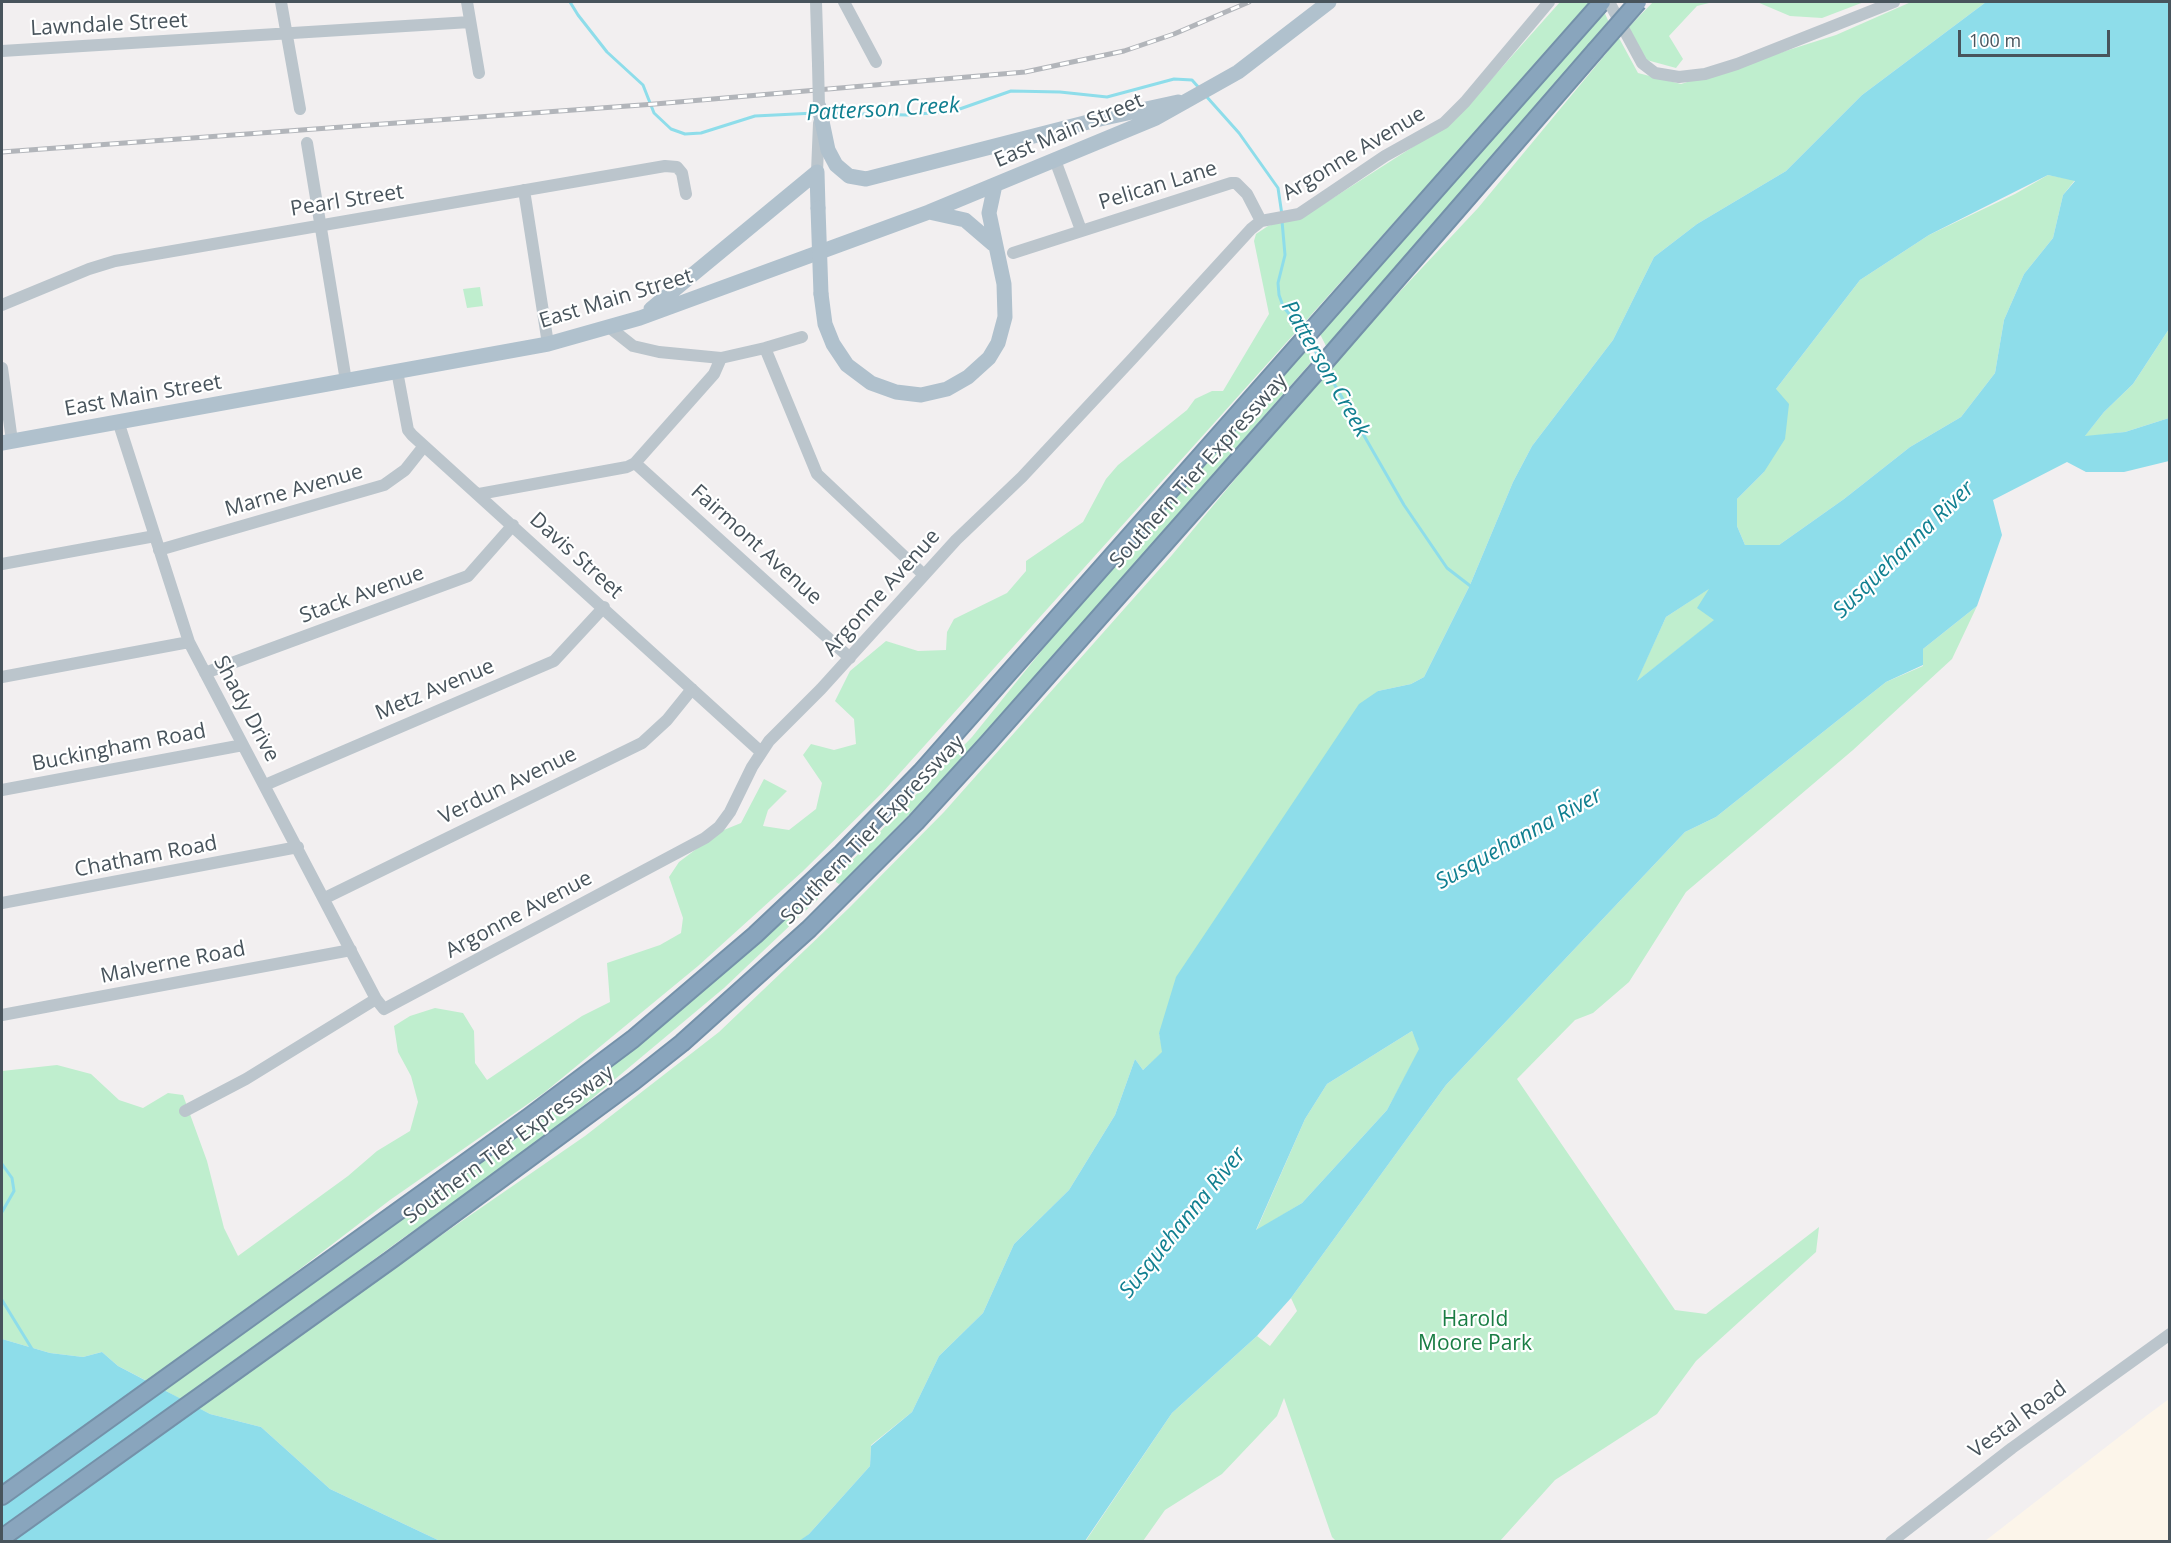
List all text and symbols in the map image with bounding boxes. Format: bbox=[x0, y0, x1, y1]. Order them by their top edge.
street label: Lawndale Street bbox=[30, 8, 188, 42]
scale bar bbox=[1961, 18, 2112, 56]
text: 100 m bbox=[1969, 28, 2021, 52]
street label: East Main Street bbox=[991, 88, 1147, 174]
water label: Patterson Creek bbox=[806, 93, 960, 127]
street label: Argonne Avenue bbox=[1278, 101, 1430, 207]
street label: Pelican Lane bbox=[1096, 156, 1220, 216]
street label: Pearl Street bbox=[289, 180, 405, 222]
street label: East Main Street bbox=[536, 264, 696, 334]
water label: Patterson Creek bbox=[1275, 296, 1375, 442]
street label: Southern Tier Expressway bbox=[1105, 369, 1293, 573]
street label: East Main Street bbox=[62, 370, 224, 422]
street label: Marne Avenue bbox=[222, 459, 366, 523]
water label: Susquehanna River bbox=[1828, 476, 1980, 624]
street label: Fairmont Avenue bbox=[685, 480, 827, 610]
street label: Davis Street bbox=[524, 508, 628, 604]
street label: Argonne Avenue bbox=[818, 524, 946, 662]
street label: Stack Avenue bbox=[296, 561, 428, 629]
street label: Shady Drive bbox=[208, 652, 284, 766]
street label: Metz Avenue bbox=[372, 654, 498, 726]
street label: Buckingham Road bbox=[30, 719, 208, 777]
street label: Southern Tier Expressway bbox=[776, 730, 970, 930]
street label: Verdun Avenue bbox=[435, 742, 581, 830]
water label: Susquehanna River bbox=[1431, 782, 1607, 896]
street label: Chatham Road bbox=[73, 831, 219, 883]
street label: Argonne Avenue bbox=[442, 866, 596, 964]
street label: Malverne Road bbox=[98, 937, 248, 989]
street label: Southern Tier Expressway bbox=[399, 1060, 619, 1230]
water label: Susquehanna River bbox=[1114, 1142, 1252, 1304]
park label: Harold Moore Park bbox=[1418, 1307, 1532, 1357]
street label: Vestal Road bbox=[1964, 1376, 2072, 1464]

